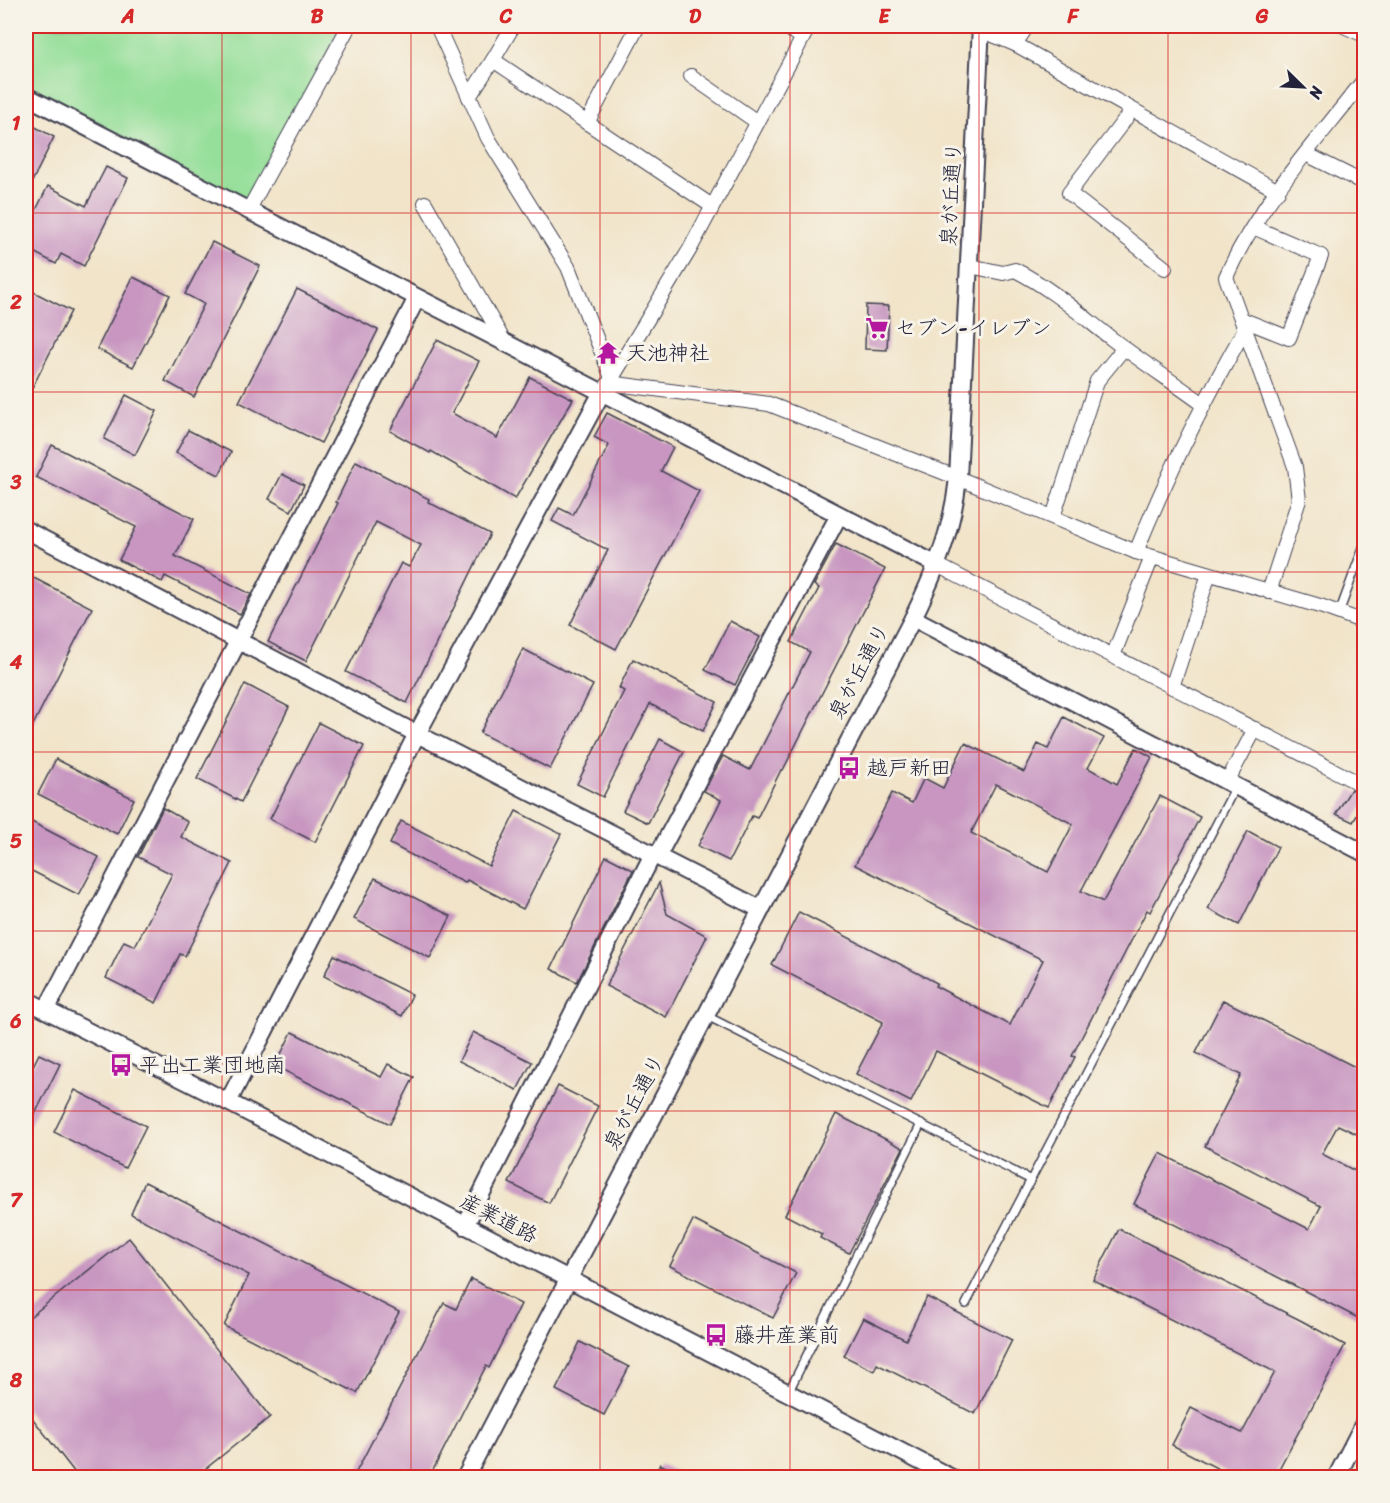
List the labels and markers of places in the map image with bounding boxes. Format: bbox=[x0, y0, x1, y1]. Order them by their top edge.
place label: セブン-イレブン bbox=[895, 309, 1052, 347]
supermarket icon: セブン-イレブン bbox=[864, 315, 890, 341]
place label: 天池神社 bbox=[626, 334, 710, 372]
temple icon: 天池神社 bbox=[595, 340, 621, 366]
place label: 越戸新田 bbox=[867, 749, 951, 787]
bus stop icon: 越戸新田 bbox=[836, 755, 862, 781]
place label: 平出工業団地南 bbox=[139, 1046, 286, 1084]
bus stop icon: 平出工業団地南 bbox=[108, 1052, 134, 1078]
place label: 藤井産業前 bbox=[734, 1316, 839, 1354]
bus stop icon: 藤井産業前 bbox=[703, 1322, 729, 1348]

